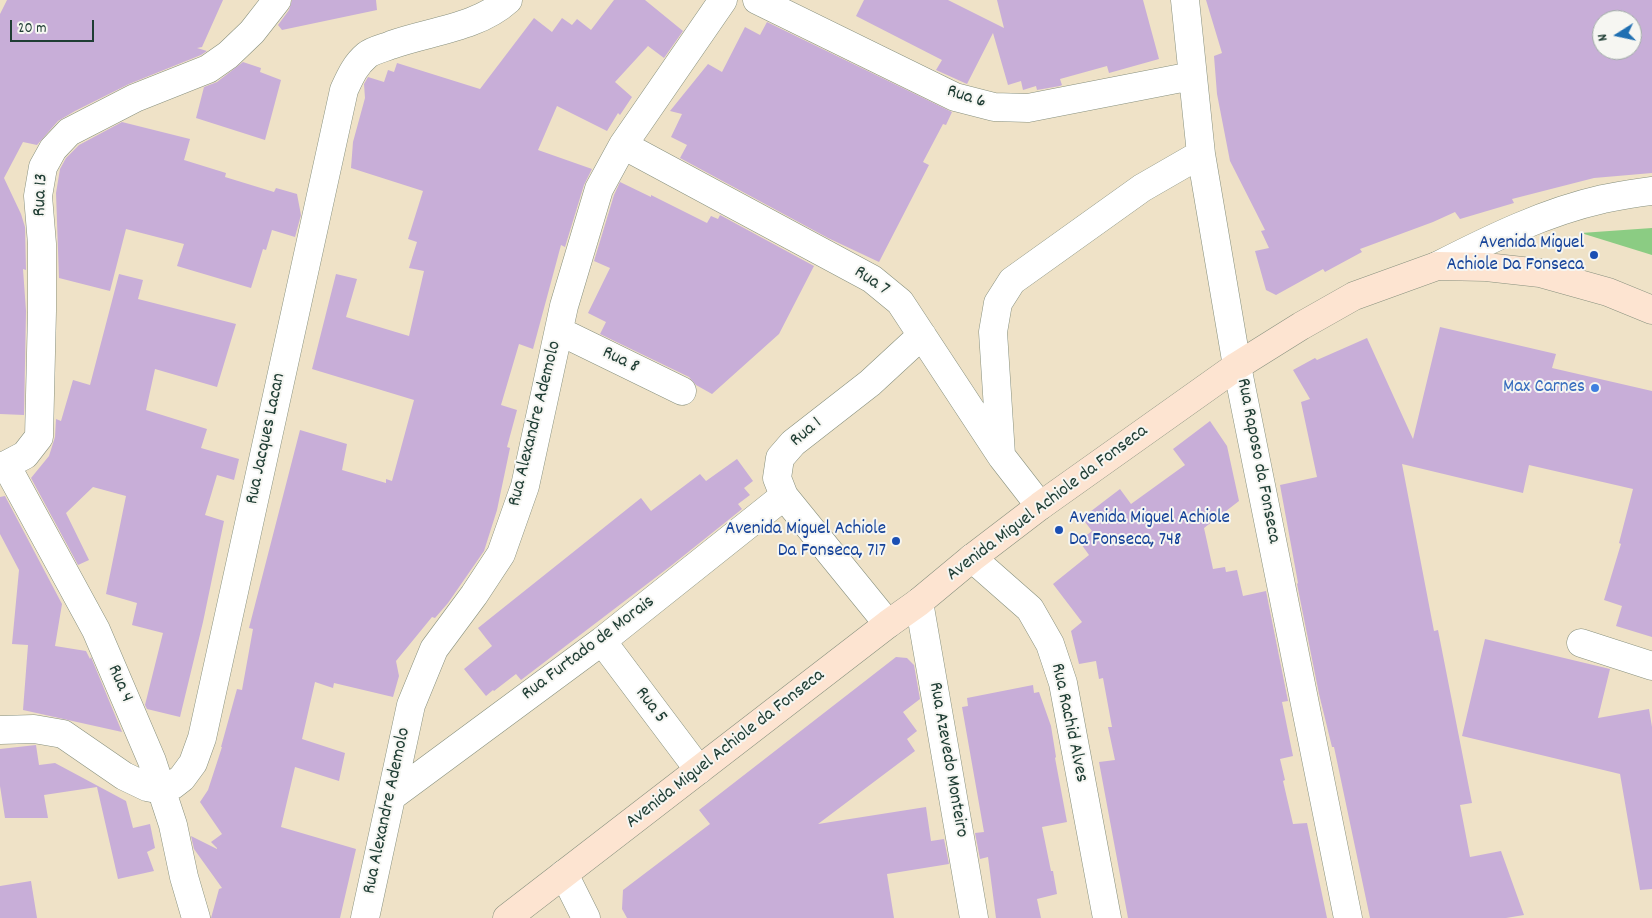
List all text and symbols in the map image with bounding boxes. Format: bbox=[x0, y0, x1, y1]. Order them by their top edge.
scale bar bbox=[12, 10, 96, 42]
north arrow bbox=[1592, 10, 1642, 60]
text: 20 m bbox=[18, 18, 46, 40]
text: N bbox=[1593, 32, 1614, 43]
street label: Rua 6 bbox=[943, 81, 989, 115]
street label: Rua 13 bbox=[29, 173, 55, 217]
place label: Avenida Miguel Achiole Da Fonseca bbox=[1446, 233, 1584, 277]
marker: Avenida Miguel Achiole Da Fonseca bbox=[1588, 249, 1600, 261]
street label: Rua 7 bbox=[849, 262, 893, 302]
street label: Rua Alexandre Ademolo bbox=[504, 339, 568, 509]
street label: Rua 8 bbox=[598, 342, 642, 380]
street label: Rua Jacques Lacan bbox=[242, 371, 292, 507]
street label: Rua Raposo da Fonseca bbox=[1230, 377, 1284, 545]
place label: Max Carnes bbox=[1503, 377, 1585, 399]
marker: Max Carnes bbox=[1589, 382, 1601, 394]
street label: Rua 1 bbox=[786, 413, 828, 453]
street label: Avenida Miguel Achiole da Fonseca bbox=[943, 421, 1153, 587]
place label: Avenida Miguel Achiole Da Fonseca, 748 bbox=[1069, 508, 1230, 552]
place label: Avenida Miguel Achiole Da Fonseca, 717 bbox=[725, 519, 886, 563]
marker: Avenida Miguel Achiole Da Fonseca, 748 bbox=[1053, 524, 1065, 536]
marker: Avenida Miguel Achiole Da Fonseca, 717 bbox=[890, 535, 902, 547]
street label: Rua Furtado de Morais bbox=[518, 592, 660, 706]
street label: Rua Rachid Alves bbox=[1044, 661, 1092, 785]
street label: Rua 4 bbox=[101, 662, 137, 706]
street label: Avenida Miguel Achiole da Fonseca bbox=[622, 665, 830, 835]
street label: Rua Azevedo Monteiro bbox=[922, 681, 972, 839]
street label: Rua 5 bbox=[629, 683, 671, 729]
street label: Rua Alexandre Ademolo bbox=[359, 726, 417, 896]

